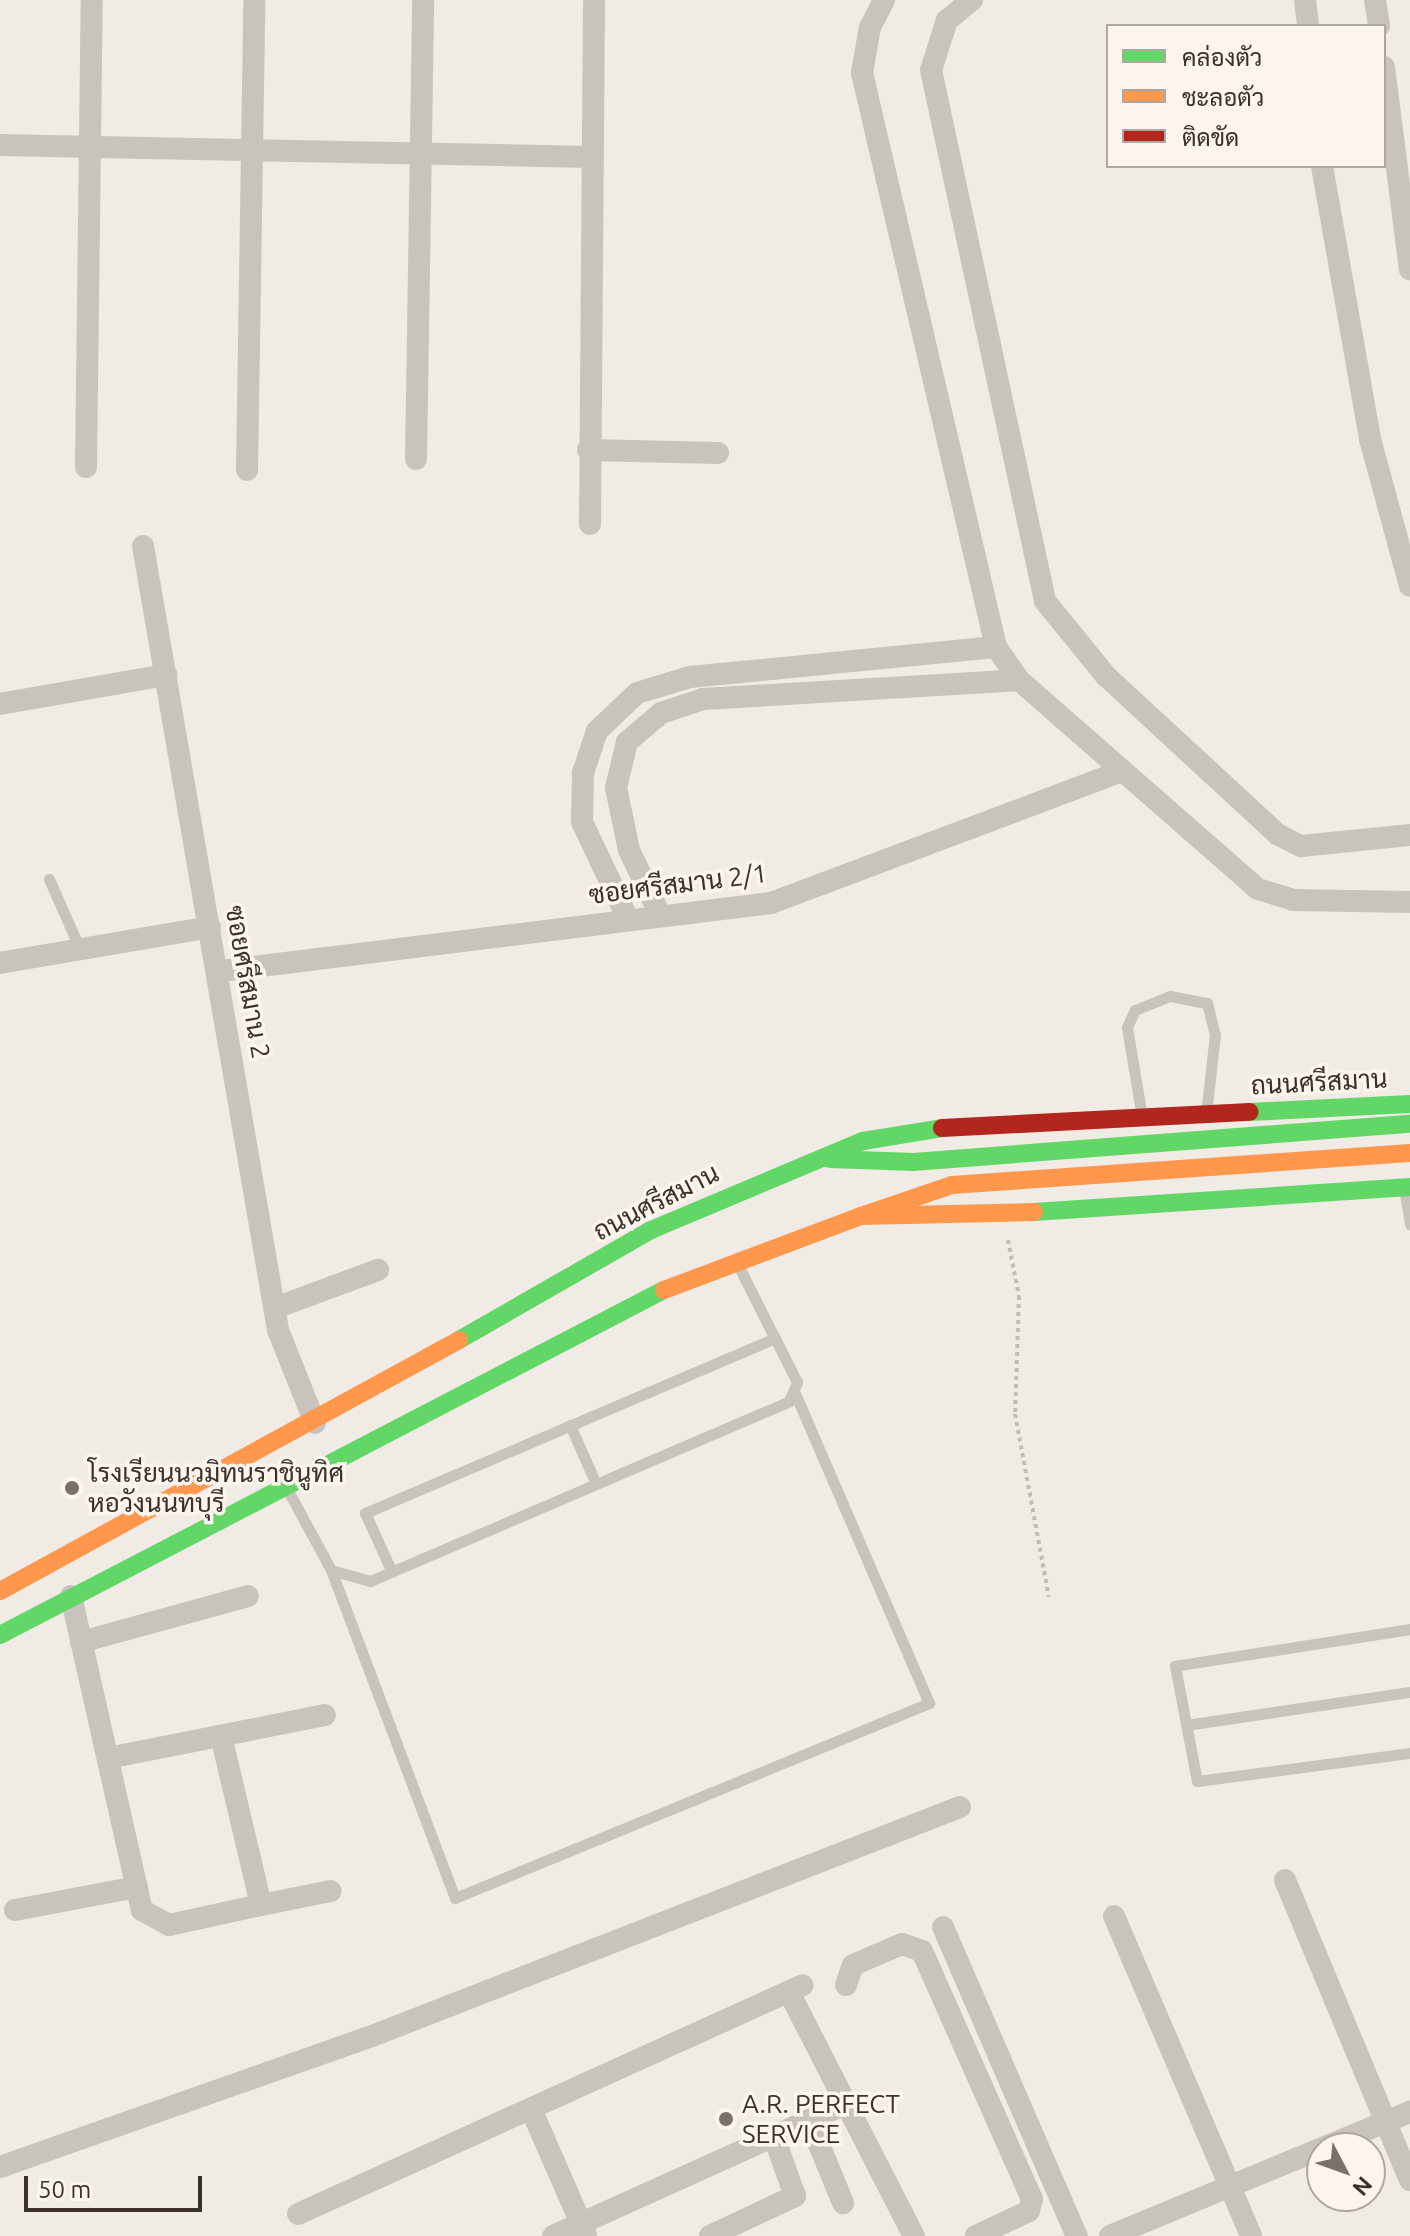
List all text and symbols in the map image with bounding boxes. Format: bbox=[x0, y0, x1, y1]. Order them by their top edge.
legend bbox=[1106, 24, 1386, 168]
text: คล่องตัว bbox=[1182, 44, 1262, 71]
text: ชะลอตัว bbox=[1182, 84, 1264, 111]
text: ติดขัด bbox=[1182, 124, 1239, 151]
street label: ซอยศรีสมาน 2/1 bbox=[587, 858, 769, 910]
street label: ซอยศรีสมาน 2 bbox=[219, 903, 277, 1061]
street label: ถนนศรีสมาน bbox=[1250, 1063, 1388, 1101]
street label: ถนนศรีสมาน bbox=[588, 1157, 724, 1247]
place label: โรงเรียนนวมิทนราชินูทิศ หอวังนนทบุรี bbox=[88, 1457, 344, 1518]
marker: โรงเรียนนวมิทนราชินูทิศ หอวังนนทบุรี bbox=[63, 1479, 81, 1497]
place label: A.R. PERFECT SERVICE bbox=[742, 2088, 900, 2150]
marker: A.R. PERFECT SERVICE bbox=[717, 2110, 735, 2128]
north arrow bbox=[1306, 2132, 1386, 2212]
scale bar bbox=[28, 2160, 206, 2210]
text: N bbox=[1348, 2172, 1378, 2201]
text: 50 m bbox=[38, 2176, 91, 2203]

